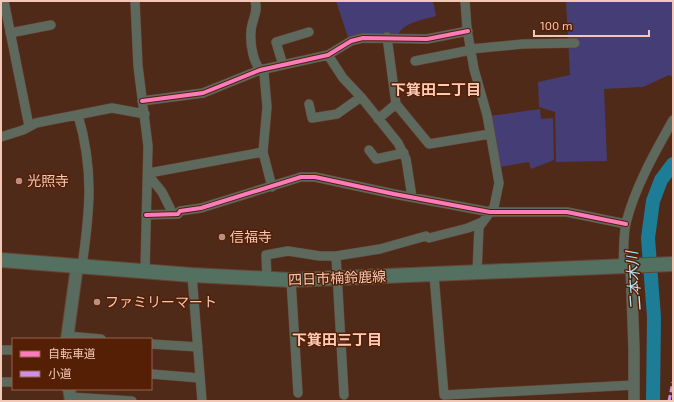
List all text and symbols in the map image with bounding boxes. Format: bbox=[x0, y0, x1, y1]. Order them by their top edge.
scale bar bbox=[534, 12, 649, 38]
text: 100 m bbox=[540, 18, 572, 32]
district label: 下箕田二丁目 bbox=[391, 80, 481, 98]
place label: 光照寺 bbox=[27, 172, 69, 189]
marker: 光照寺 bbox=[14, 176, 24, 186]
place label: 信福寺 bbox=[230, 228, 272, 245]
marker: 信福寺 bbox=[217, 232, 227, 242]
water label: 二本木川 bbox=[622, 249, 644, 312]
street label: 四日市楠鈴鹿線 bbox=[288, 267, 386, 288]
place label: ファミリーマート bbox=[105, 293, 217, 310]
marker: ファミリーマート bbox=[92, 297, 102, 307]
district label: 下箕田三丁目 bbox=[292, 330, 382, 348]
legend bbox=[12, 338, 152, 390]
text: 自転車道 bbox=[48, 346, 96, 360]
text: 小道 bbox=[48, 366, 72, 380]

